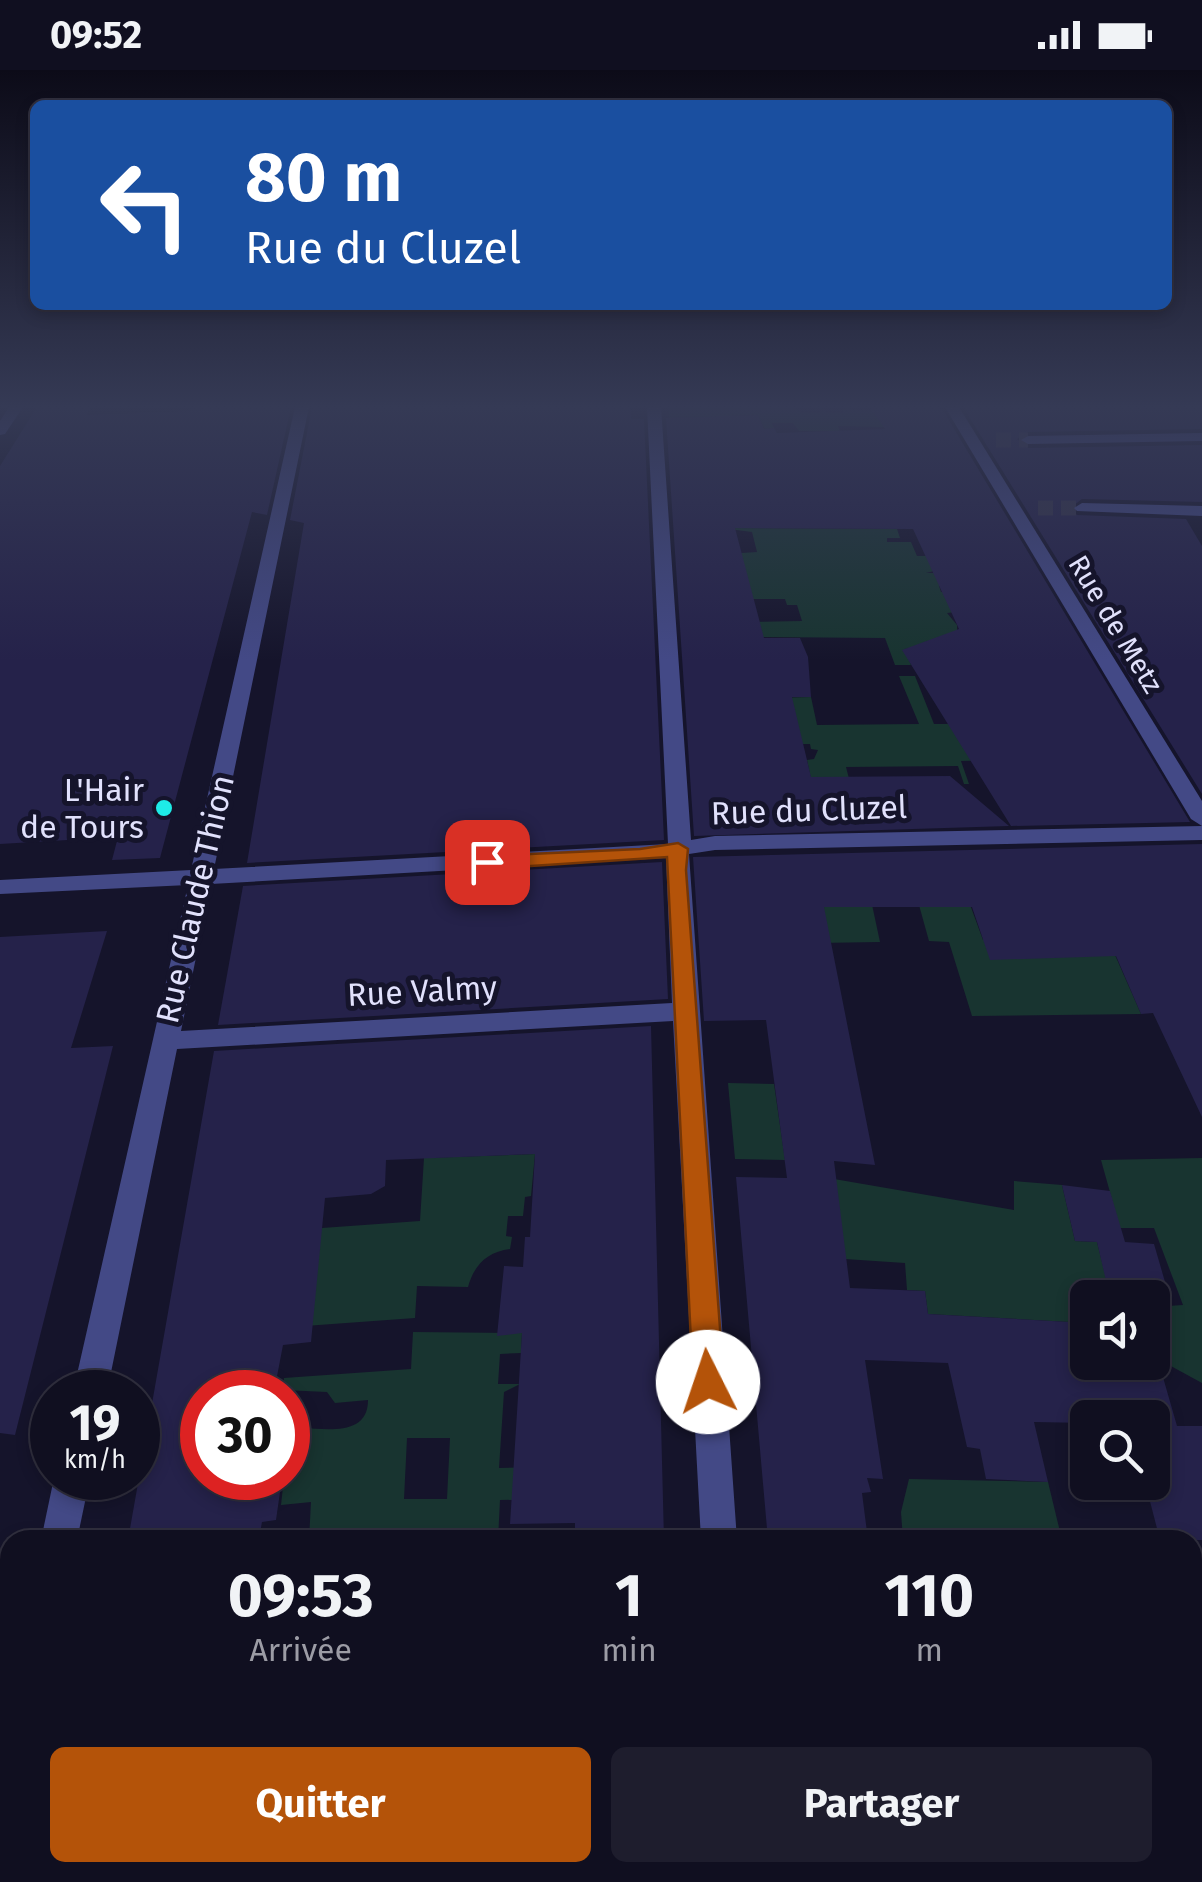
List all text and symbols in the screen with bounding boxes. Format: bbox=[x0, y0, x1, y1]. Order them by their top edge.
text: 09:52 bbox=[50, 12, 142, 58]
text: 80 m bbox=[245, 136, 402, 220]
icon: left bbox=[80, 140, 210, 270]
text: Rue du Cluzel bbox=[245, 221, 521, 275]
street label: Rue de Metz bbox=[1062, 549, 1170, 699]
place label: L'Hair de Tours bbox=[20, 771, 145, 846]
street label: Rue Claude Thion bbox=[148, 771, 242, 1027]
street label: Rue du Cluzel bbox=[710, 788, 908, 832]
marker: L'Hair de Tours bbox=[153, 797, 175, 819]
pin bbox=[445, 820, 530, 905]
icon: arrive bbox=[460, 835, 515, 890]
street label: Rue Valmy bbox=[346, 968, 498, 1014]
map controls bbox=[1070, 1280, 1170, 1500]
button: sound bbox=[1070, 1280, 1170, 1380]
position arrow bbox=[656, 1330, 760, 1434]
speed limit sign: 30 bbox=[180, 1370, 310, 1500]
text: 19 bbox=[69, 1393, 121, 1453]
button: search bbox=[1070, 1400, 1170, 1500]
text: km/h bbox=[64, 1445, 126, 1475]
text: 09:53 bbox=[228, 1560, 374, 1632]
text: 1 bbox=[615, 1560, 643, 1632]
text: 110 bbox=[884, 1560, 974, 1632]
text: Arrivée bbox=[249, 1631, 352, 1669]
text: min bbox=[601, 1631, 657, 1669]
text: m bbox=[916, 1631, 943, 1669]
button: Quitter bbox=[50, 1747, 591, 1862]
button: Partager bbox=[611, 1747, 1152, 1862]

